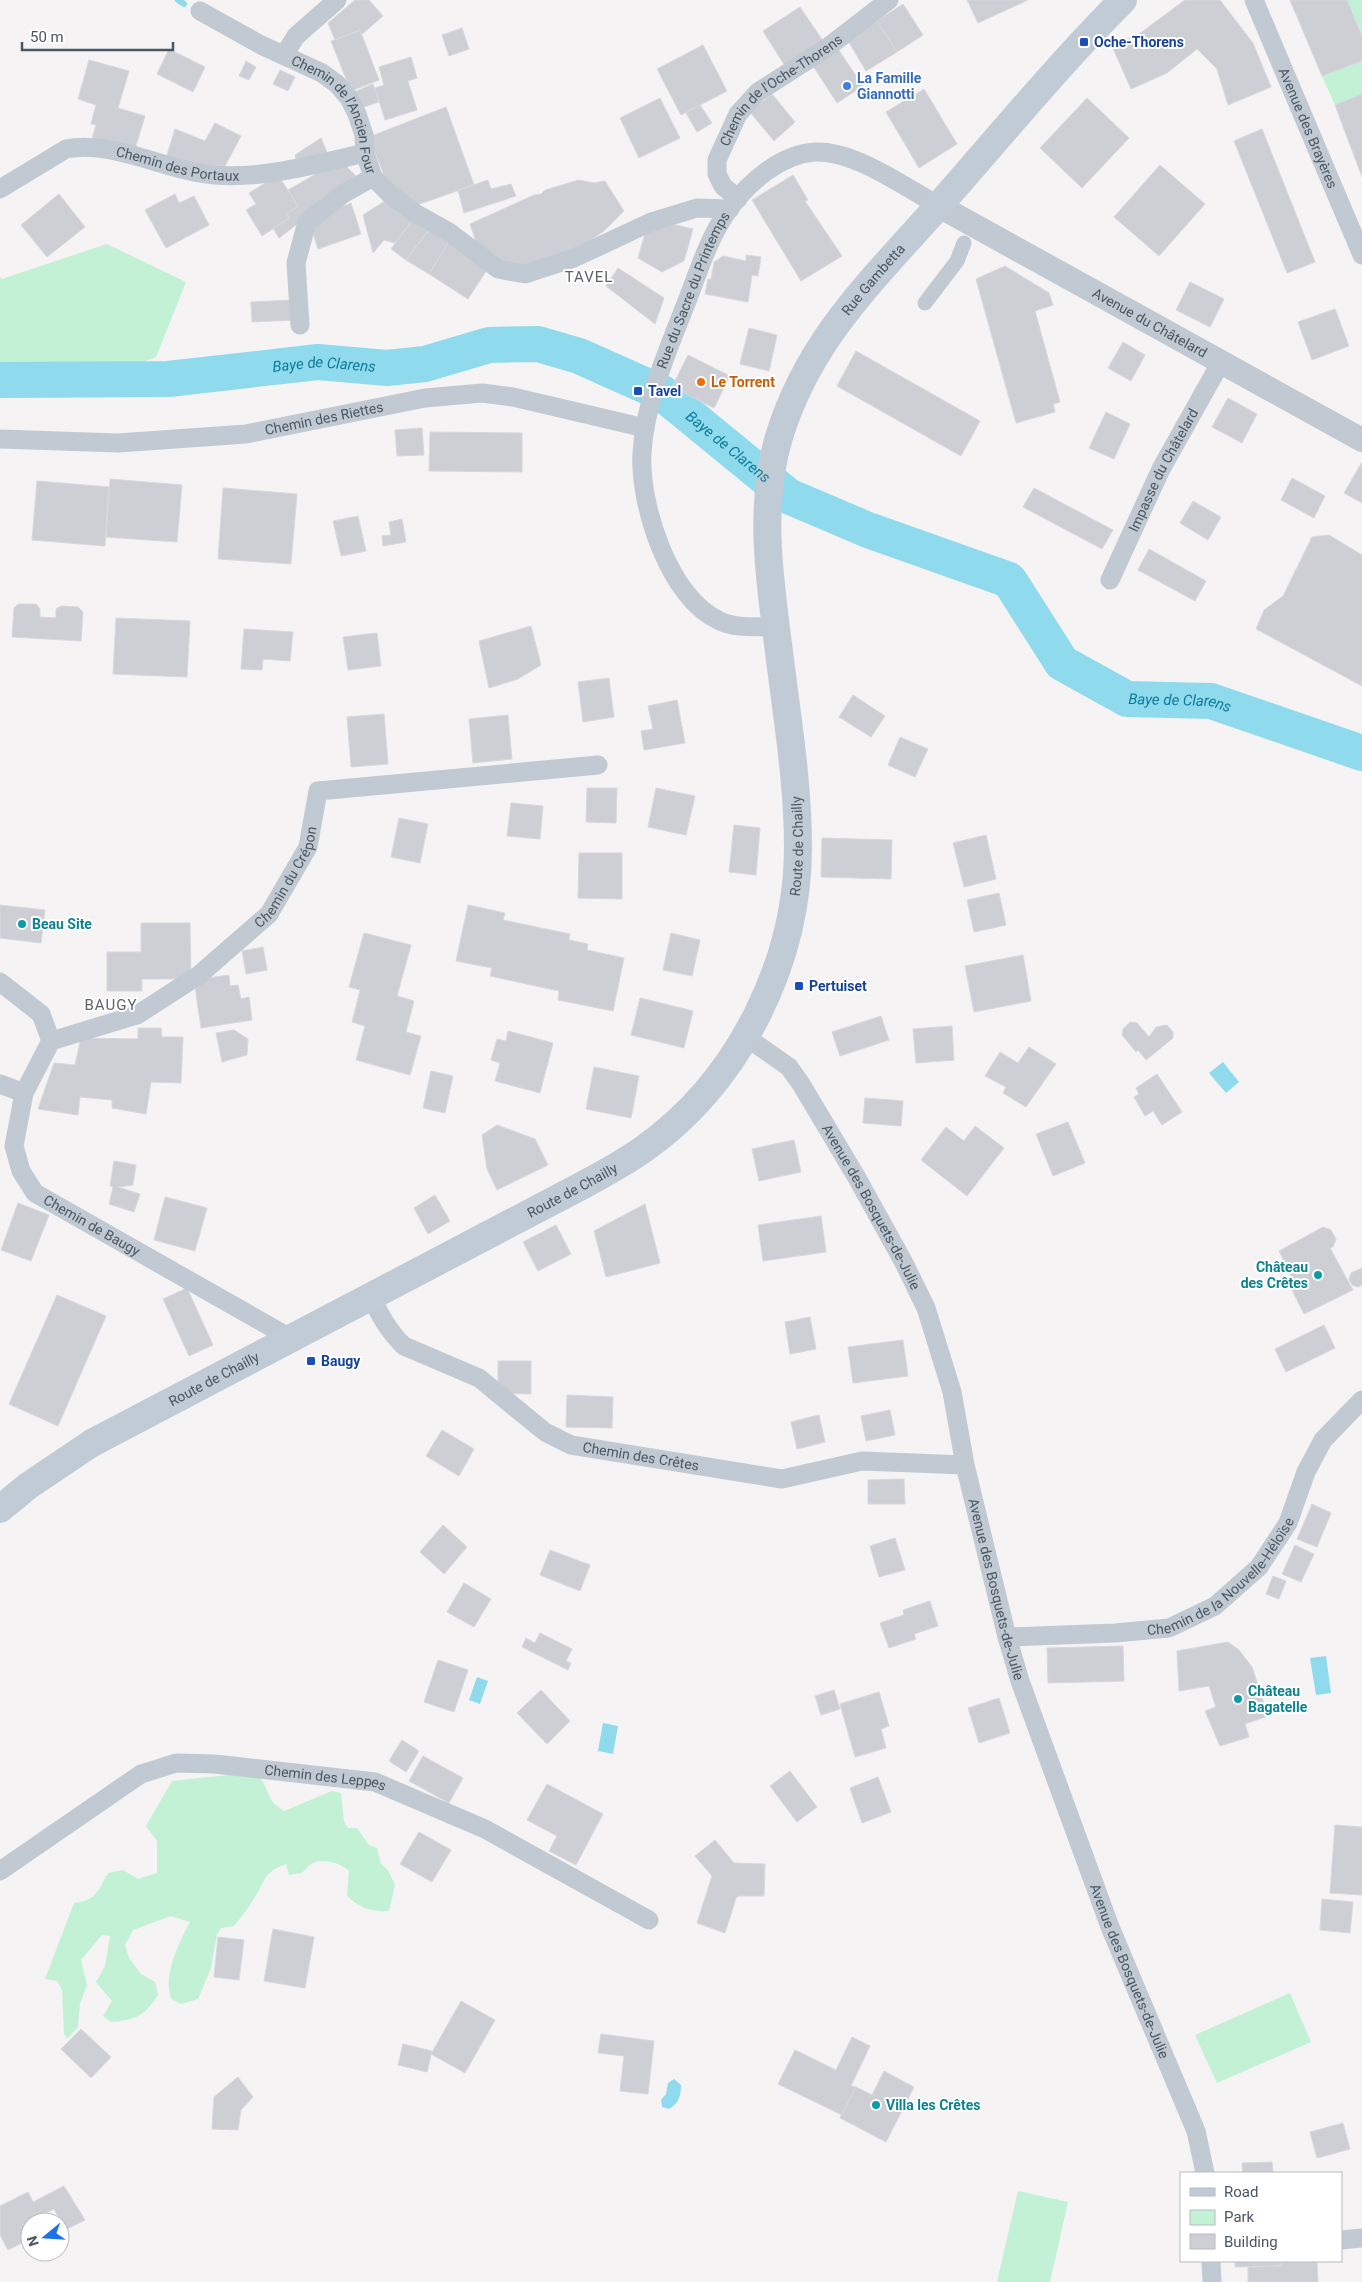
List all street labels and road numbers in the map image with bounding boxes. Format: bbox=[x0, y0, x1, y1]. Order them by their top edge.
street label: Chemin de l'Oche-Thorens bbox=[716, 31, 845, 149]
street label: Chemin de l'Ancien Four bbox=[289, 52, 380, 176]
street label: Avenue des Brayères bbox=[1276, 65, 1341, 191]
street label: Chemin des Portaux bbox=[115, 143, 240, 184]
street label: Rue du Sacre du Printemps bbox=[654, 209, 733, 371]
street label: Rue Gambetta bbox=[838, 241, 908, 318]
street label: Avenue du Châtelard bbox=[1090, 285, 1210, 361]
street label: Chemin des Riettes bbox=[263, 399, 385, 438]
street label: Impasse du Châtelard bbox=[1125, 406, 1201, 534]
street label: Route de Chailly bbox=[787, 795, 806, 897]
street label: Chemin du Crépon bbox=[251, 825, 320, 931]
street label: Avenue des Bosquets-de-Julie bbox=[819, 1121, 924, 1292]
street label: Route de Chailly bbox=[524, 1160, 621, 1221]
street label: Chemin de Baugy bbox=[41, 1192, 143, 1259]
street label: Route de Chailly bbox=[166, 1348, 262, 1409]
street label: Chemin des Crêtes bbox=[581, 1439, 700, 1474]
street label: Avenue des Bosquets-de-Julie bbox=[965, 1497, 1027, 1682]
street label: Chemin de la Nouvelle-Héloïse bbox=[1146, 1516, 1297, 1638]
street label: Chemin des Leppes bbox=[264, 1762, 389, 1794]
street label: Avenue des Bosquets-de-Julie bbox=[1087, 1882, 1172, 2061]

